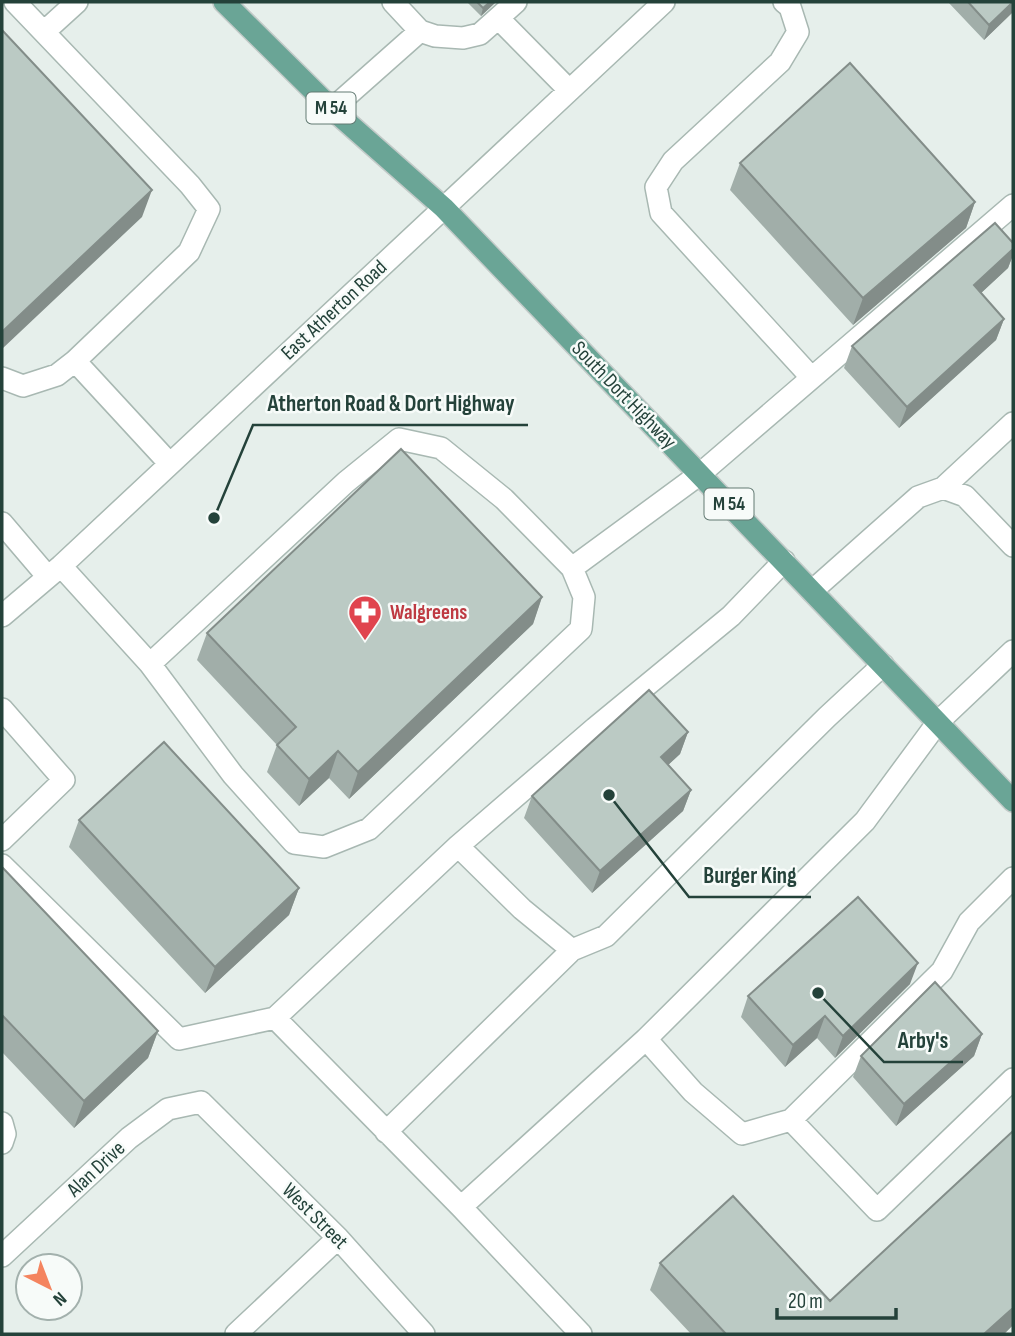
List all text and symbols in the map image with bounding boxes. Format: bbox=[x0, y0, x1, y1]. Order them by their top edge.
road number: M 54 bbox=[306, 92, 356, 124]
street label: East Atherton Road bbox=[276, 255, 392, 365]
street label: South Dort Highway bbox=[566, 336, 682, 454]
callout: Atherton Road & Dort Highway bbox=[253, 381, 528, 425]
text: Atherton Road & Dort Highway bbox=[267, 390, 515, 418]
road number: M 54 bbox=[704, 489, 754, 520]
pharmacy icon: Walgreens bbox=[346, 593, 384, 642]
place label: Walgreens bbox=[390, 600, 467, 625]
callout: Burger King bbox=[689, 853, 811, 897]
text: Burger King bbox=[703, 862, 797, 890]
callout: Arby's bbox=[884, 1018, 963, 1062]
text: Arby's bbox=[897, 1027, 949, 1055]
street label: Alan Drive bbox=[61, 1136, 130, 1203]
street label: West Street bbox=[277, 1178, 353, 1254]
north arrow bbox=[14, 1252, 84, 1322]
scale bar bbox=[777, 1276, 896, 1320]
text: N bbox=[48, 1287, 71, 1310]
text: 20 m bbox=[788, 1289, 823, 1314]

